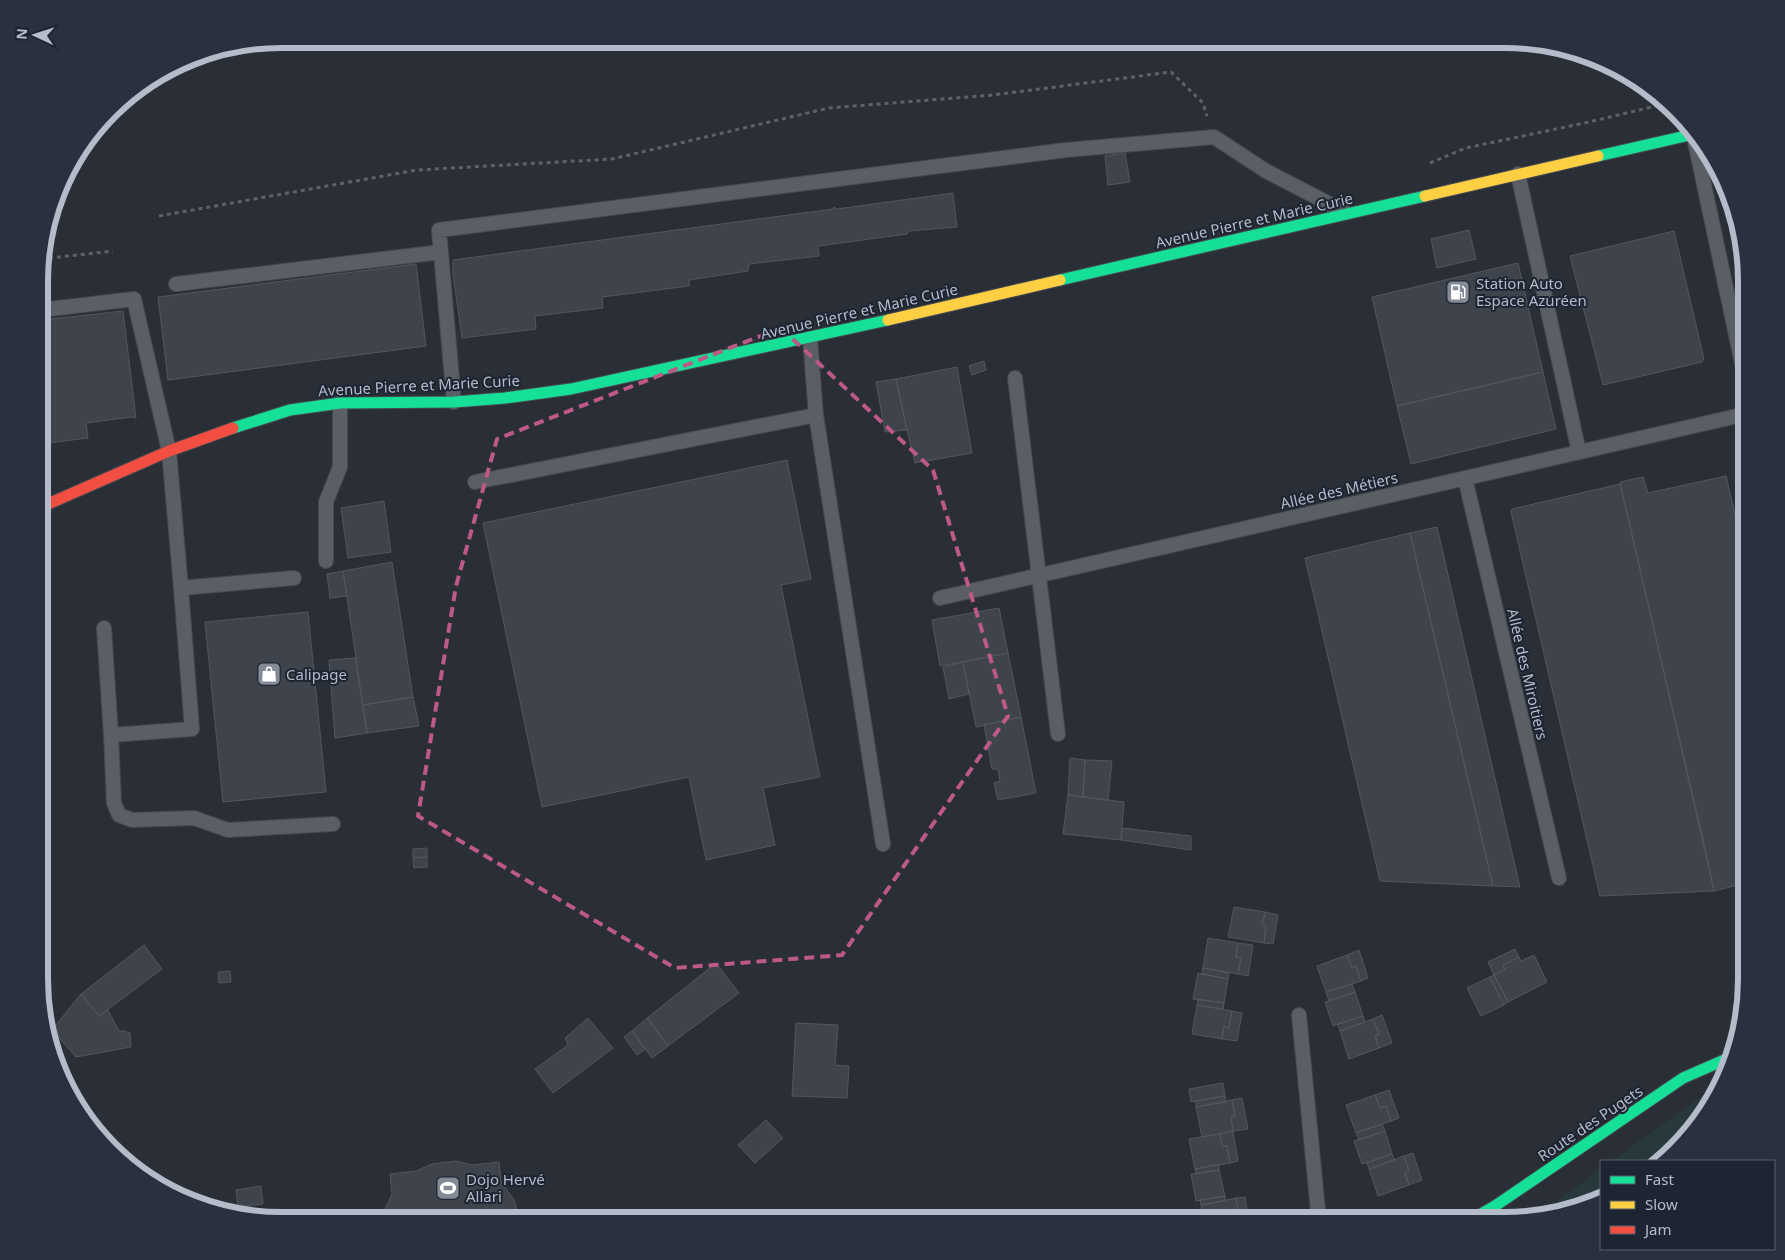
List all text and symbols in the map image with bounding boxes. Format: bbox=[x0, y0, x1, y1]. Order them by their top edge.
north arrow bbox=[10, 10, 60, 60]
text: N bbox=[12, 28, 31, 40]
street label: Avenue Pierre et Marie Curie bbox=[1153, 188, 1355, 252]
place label: Station Auto Espace Azuréen bbox=[1476, 273, 1587, 310]
street label: Avenue Pierre et Marie Curie bbox=[758, 279, 960, 343]
fuel station icon: Station Auto Espace Azuréen bbox=[1445, 279, 1471, 305]
street label: Avenue Pierre et Marie Curie bbox=[318, 370, 520, 400]
street label: Allée des Métiers bbox=[1278, 467, 1400, 513]
street label: Allée des Miroitiers bbox=[1503, 606, 1553, 742]
shop icon: Calipage bbox=[256, 661, 282, 687]
place label: Calipage bbox=[286, 664, 347, 684]
street label: Route des Pugets bbox=[1533, 1080, 1647, 1166]
legend bbox=[1600, 1160, 1775, 1250]
place label: Dojo Hervé Allari bbox=[466, 1169, 545, 1206]
text: Fast bbox=[1645, 1169, 1674, 1189]
sports icon: Dojo Hervé Allari bbox=[435, 1175, 461, 1201]
text: Slow bbox=[1645, 1194, 1678, 1214]
text: Jam bbox=[1643, 1219, 1672, 1239]

